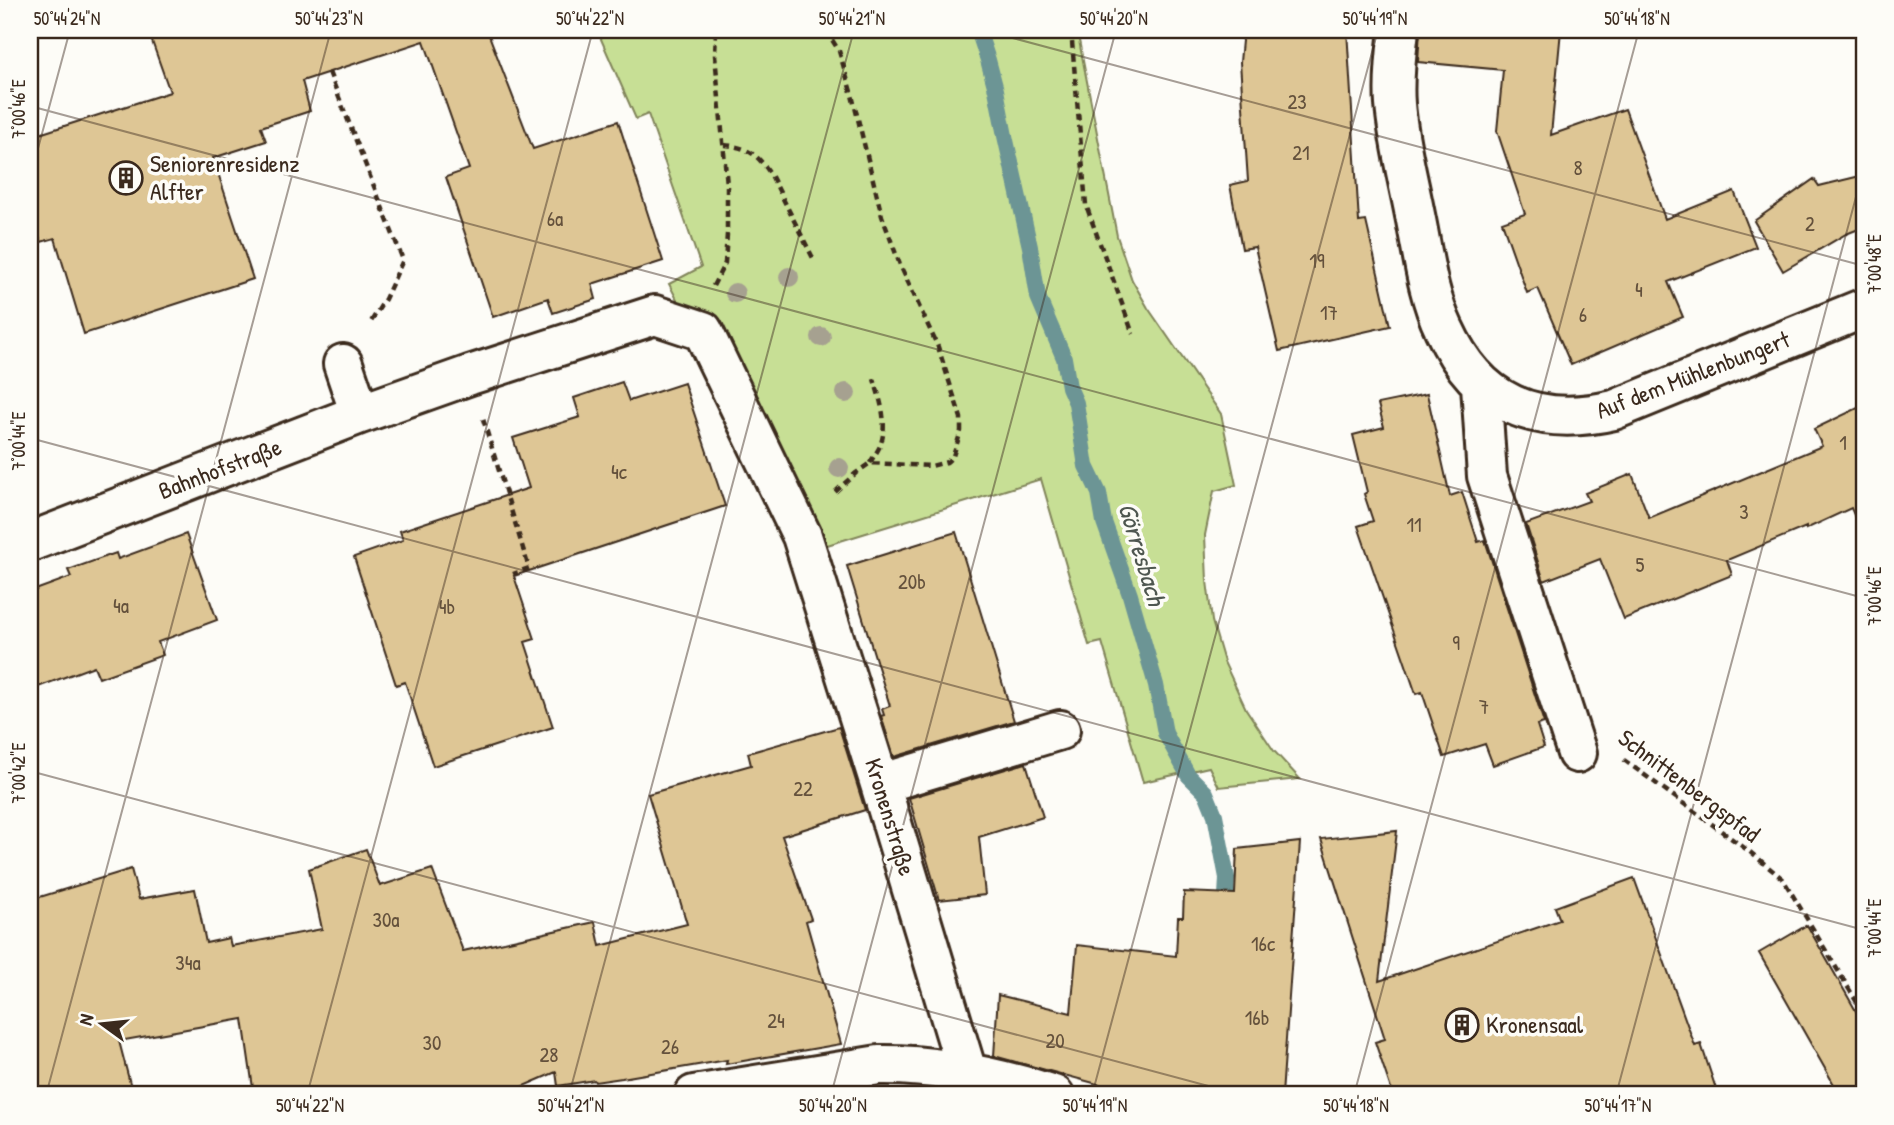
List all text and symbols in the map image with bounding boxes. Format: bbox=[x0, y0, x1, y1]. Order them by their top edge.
text: 50°44'24"N bbox=[34, 6, 100, 31]
text: 50°44'23"N bbox=[295, 6, 363, 31]
text: 50°44'22"N bbox=[556, 6, 624, 31]
text: 50°44'21"N bbox=[819, 6, 885, 31]
text: 50°44'20"N bbox=[1080, 6, 1148, 31]
text: 50°44'19"N bbox=[1343, 6, 1407, 31]
text: 50°44'18"N bbox=[1604, 6, 1670, 31]
text: 7°00'46"E bbox=[6, 79, 31, 139]
house number: 23 bbox=[1287, 87, 1307, 116]
house number: 21 bbox=[1292, 138, 1310, 167]
place label: Seniorenresidenz Alfter bbox=[150, 147, 300, 207]
house number: 8 bbox=[1573, 153, 1583, 182]
building icon: Seniorenresidenz Alfter bbox=[107, 159, 145, 197]
house number: 6a bbox=[547, 204, 563, 233]
house number: 2 bbox=[1805, 209, 1815, 238]
text: 7°00'48"E bbox=[1862, 234, 1887, 294]
house number: 19 bbox=[1309, 246, 1325, 275]
house number: 4 bbox=[1635, 275, 1643, 304]
house number: 17 bbox=[1320, 298, 1338, 327]
house number: 6 bbox=[1579, 300, 1587, 329]
street label: Auf dem Mühlenbungert bbox=[1591, 322, 1795, 426]
text: 7°00'44"E bbox=[6, 411, 31, 471]
house number: 1 bbox=[1839, 428, 1847, 457]
street label: Bahnhofstraße bbox=[154, 430, 286, 506]
house number: 4c bbox=[611, 457, 628, 486]
house number: 3 bbox=[1739, 497, 1749, 526]
water label: Görresbach bbox=[1110, 498, 1175, 611]
house number: 11 bbox=[1406, 510, 1422, 539]
house number: 5 bbox=[1636, 550, 1645, 579]
text: 7°00'46"E bbox=[1862, 566, 1887, 626]
house number: 20b bbox=[898, 567, 926, 596]
house number: 4a bbox=[113, 591, 129, 620]
house number: 4b bbox=[439, 592, 455, 621]
house number: 9 bbox=[1452, 628, 1460, 657]
house number: 7 bbox=[1479, 692, 1489, 721]
street label: Schnittenbergspfad bbox=[1612, 721, 1767, 849]
text: 7°00'42"E bbox=[6, 743, 31, 803]
street label: Kronenstraße bbox=[858, 754, 924, 880]
house number: 22 bbox=[793, 774, 813, 803]
text: 7°00'44"E bbox=[1862, 898, 1887, 958]
house number: 30a bbox=[372, 905, 400, 934]
house number: 16c bbox=[1251, 929, 1276, 958]
house number: 34a bbox=[175, 948, 201, 977]
north arrow bbox=[66, 988, 136, 1058]
house number: 16b bbox=[1245, 1003, 1269, 1032]
house number: 24 bbox=[767, 1006, 785, 1035]
building icon: Kronensaal bbox=[1443, 1006, 1481, 1044]
place label: Kronensaal bbox=[1486, 1008, 1584, 1040]
text: N bbox=[72, 1011, 99, 1028]
house number: 20 bbox=[1045, 1026, 1065, 1055]
house number: 30 bbox=[423, 1028, 441, 1057]
house number: 26 bbox=[661, 1032, 679, 1061]
house number: 28 bbox=[540, 1040, 558, 1069]
text: 50°44'22"N bbox=[276, 1093, 344, 1118]
text: 50°44'21"N bbox=[538, 1093, 604, 1118]
text: 50°44'20"N bbox=[799, 1093, 867, 1118]
text: 50°44'19"N bbox=[1063, 1093, 1127, 1118]
text: 50°44'18"N bbox=[1323, 1093, 1389, 1118]
text: 50°44'17"N bbox=[1585, 1093, 1651, 1118]

